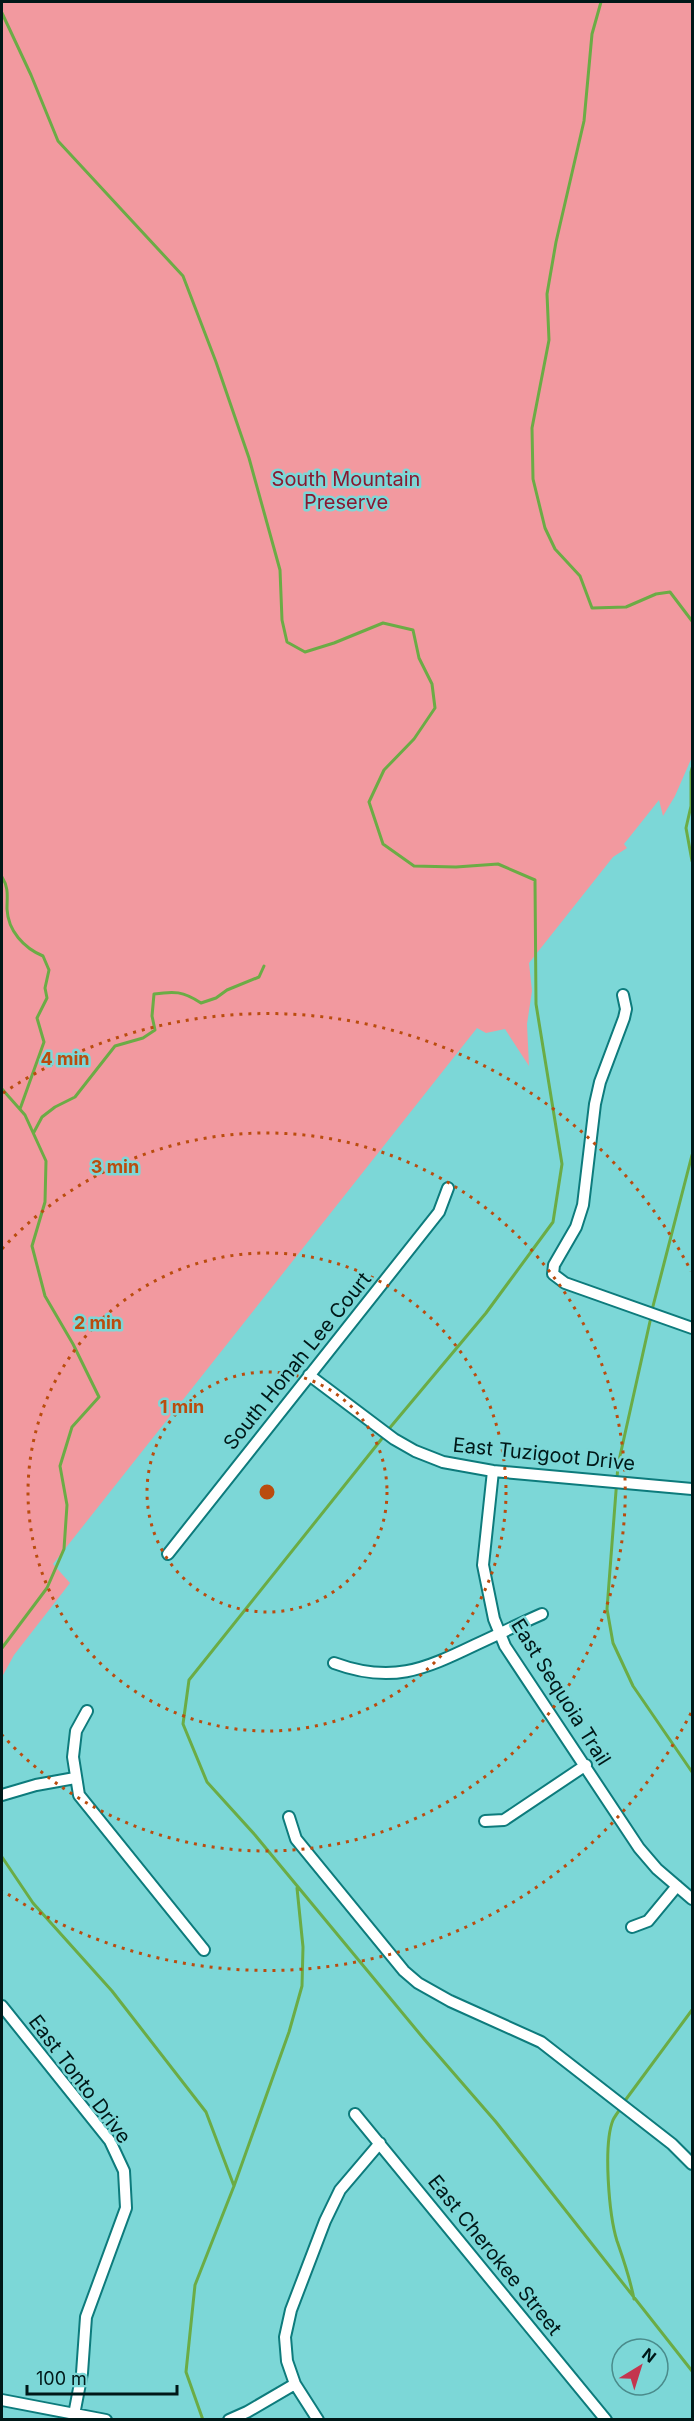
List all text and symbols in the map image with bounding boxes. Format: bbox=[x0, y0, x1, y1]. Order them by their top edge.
park label: South Mountain Preserve bbox=[272, 467, 420, 514]
text: 4 min bbox=[41, 1048, 89, 1069]
text: 3 min bbox=[91, 1156, 139, 1177]
street label: South Honah Lee Court bbox=[218, 1267, 376, 1454]
text: 2 min bbox=[74, 1312, 122, 1333]
text: 1 min bbox=[160, 1396, 204, 1417]
street label: East Tuzigoot Drive bbox=[452, 1432, 636, 1476]
centre of rings bbox=[257, 1482, 277, 1502]
street label: East Sequoia Trail bbox=[506, 1614, 616, 1770]
street label: East Tonto Drive bbox=[24, 2010, 136, 2148]
street label: East Cherokee Street bbox=[423, 2170, 567, 2340]
north arrow bbox=[610, 2337, 670, 2397]
text: N bbox=[638, 2344, 660, 2367]
scale bar bbox=[27, 2358, 177, 2396]
text: 100 m bbox=[36, 2368, 87, 2389]

